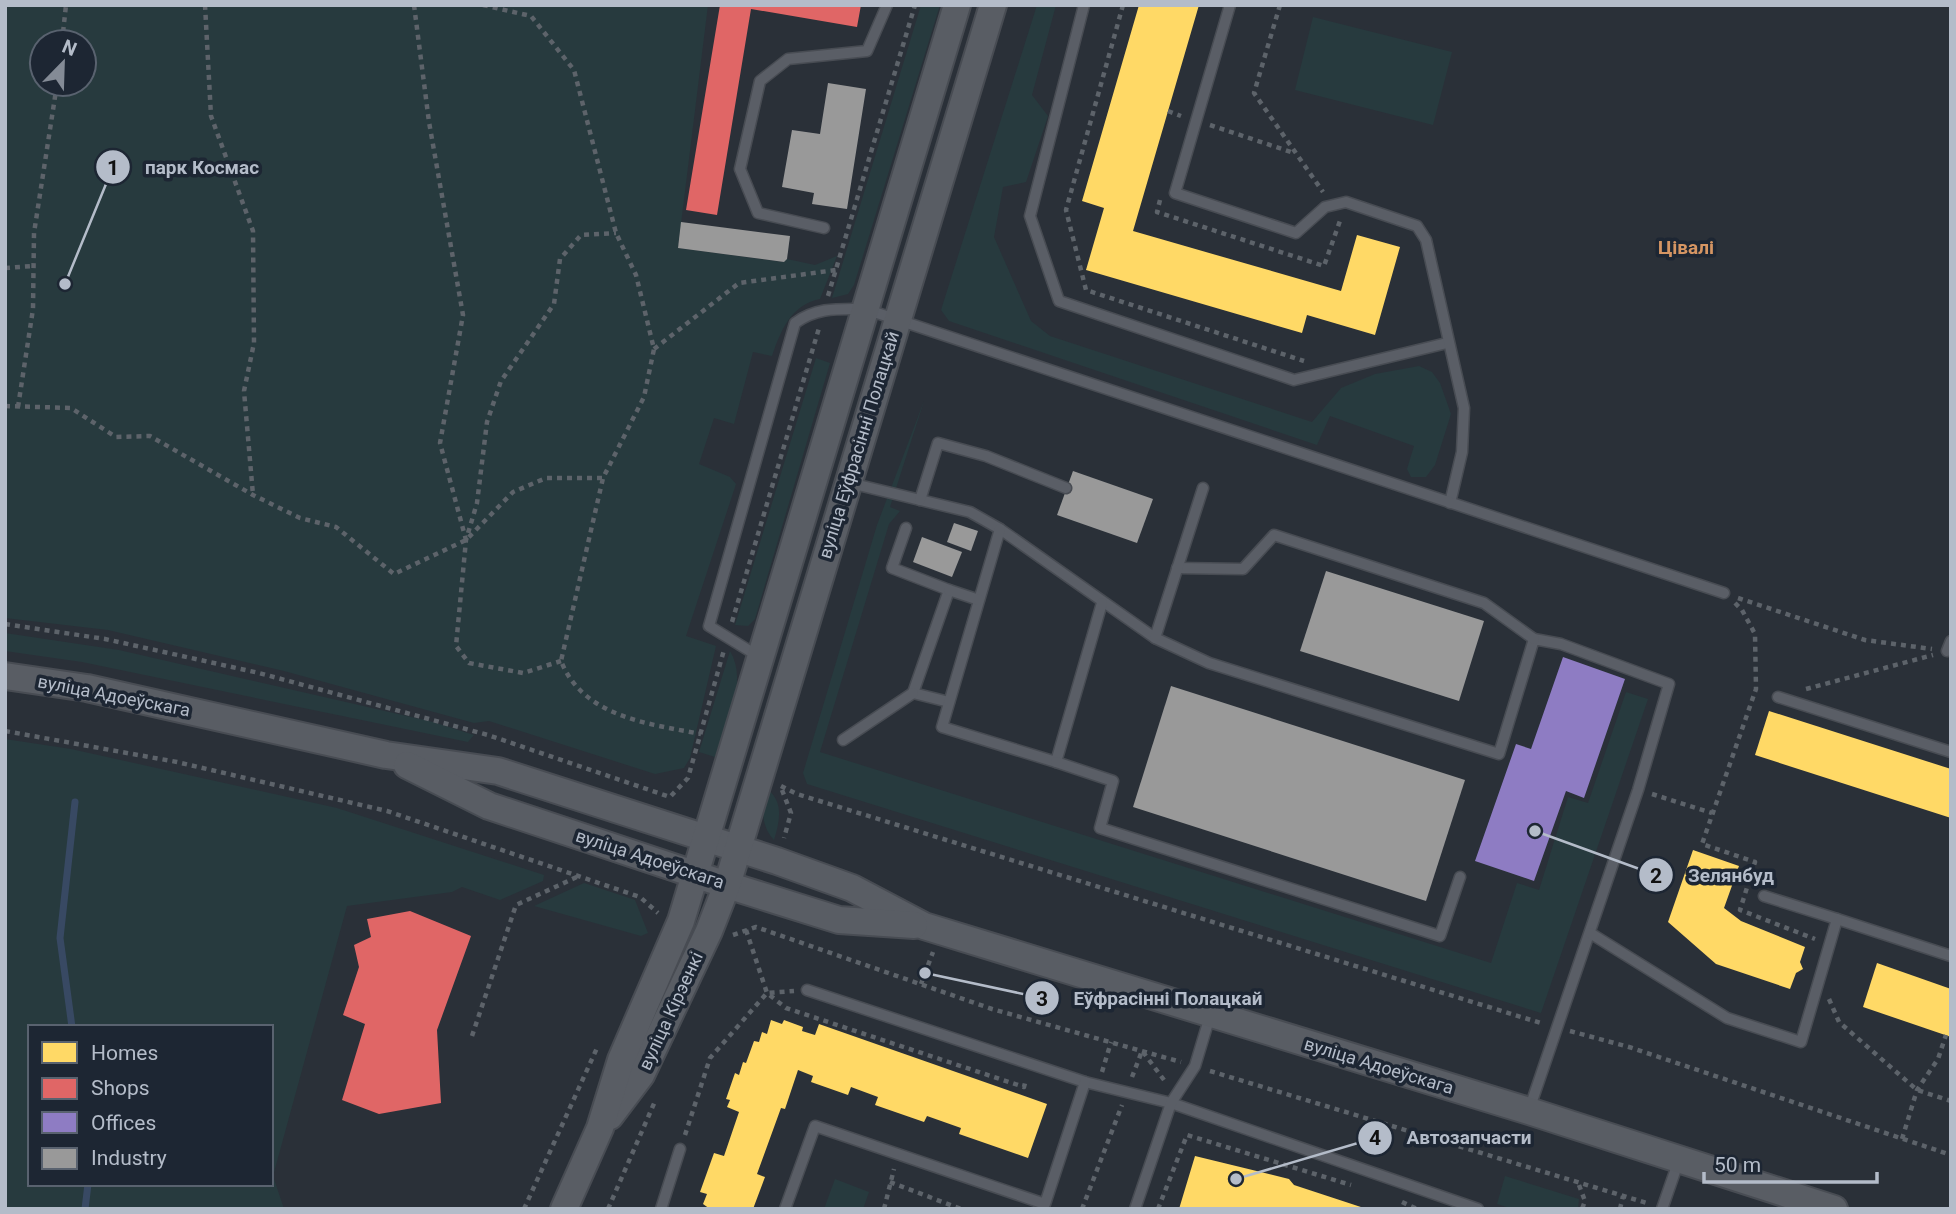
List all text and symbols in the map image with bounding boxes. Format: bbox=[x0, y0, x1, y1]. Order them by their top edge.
north arrow bbox=[28, 28, 98, 98]
text: N bbox=[59, 35, 80, 61]
callout: парк Космас bbox=[96, 147, 273, 187]
text: 1 bbox=[107, 156, 119, 180]
text: парк Космас bbox=[145, 156, 259, 179]
district label: Цівалі bbox=[1658, 236, 1714, 259]
street label: вуліца Еўфрасінні Полацкай bbox=[814, 329, 903, 561]
street label: вуліца Адоеўскага bbox=[36, 670, 192, 721]
street label: вуліца Адоеўскага bbox=[573, 825, 727, 892]
callout: Зелянбуд bbox=[1639, 855, 1788, 895]
text: 2 bbox=[1650, 864, 1662, 888]
text: Зелянбуд bbox=[1688, 864, 1774, 887]
street label: вуліца Кірэенкі bbox=[634, 948, 707, 1073]
callout: Еўфрасінні Полацкай bbox=[1025, 978, 1277, 1018]
text: 3 bbox=[1036, 987, 1048, 1011]
text: Еўфрасінні Полацкай bbox=[1074, 987, 1262, 1010]
legend bbox=[28, 1025, 273, 1186]
street label: вуліца Адоеўскага bbox=[1302, 1033, 1456, 1098]
text: Homes bbox=[91, 1041, 158, 1065]
text: Shops bbox=[91, 1076, 150, 1100]
text: Offices bbox=[91, 1111, 156, 1135]
callout: Автозапчасти bbox=[1358, 1118, 1546, 1158]
text: 4 bbox=[1369, 1126, 1381, 1150]
text: Автозапчасти bbox=[1406, 1126, 1532, 1149]
scale bar bbox=[1704, 1140, 1877, 1184]
text: Industry bbox=[91, 1146, 167, 1170]
text: 50 m bbox=[1714, 1153, 1761, 1177]

